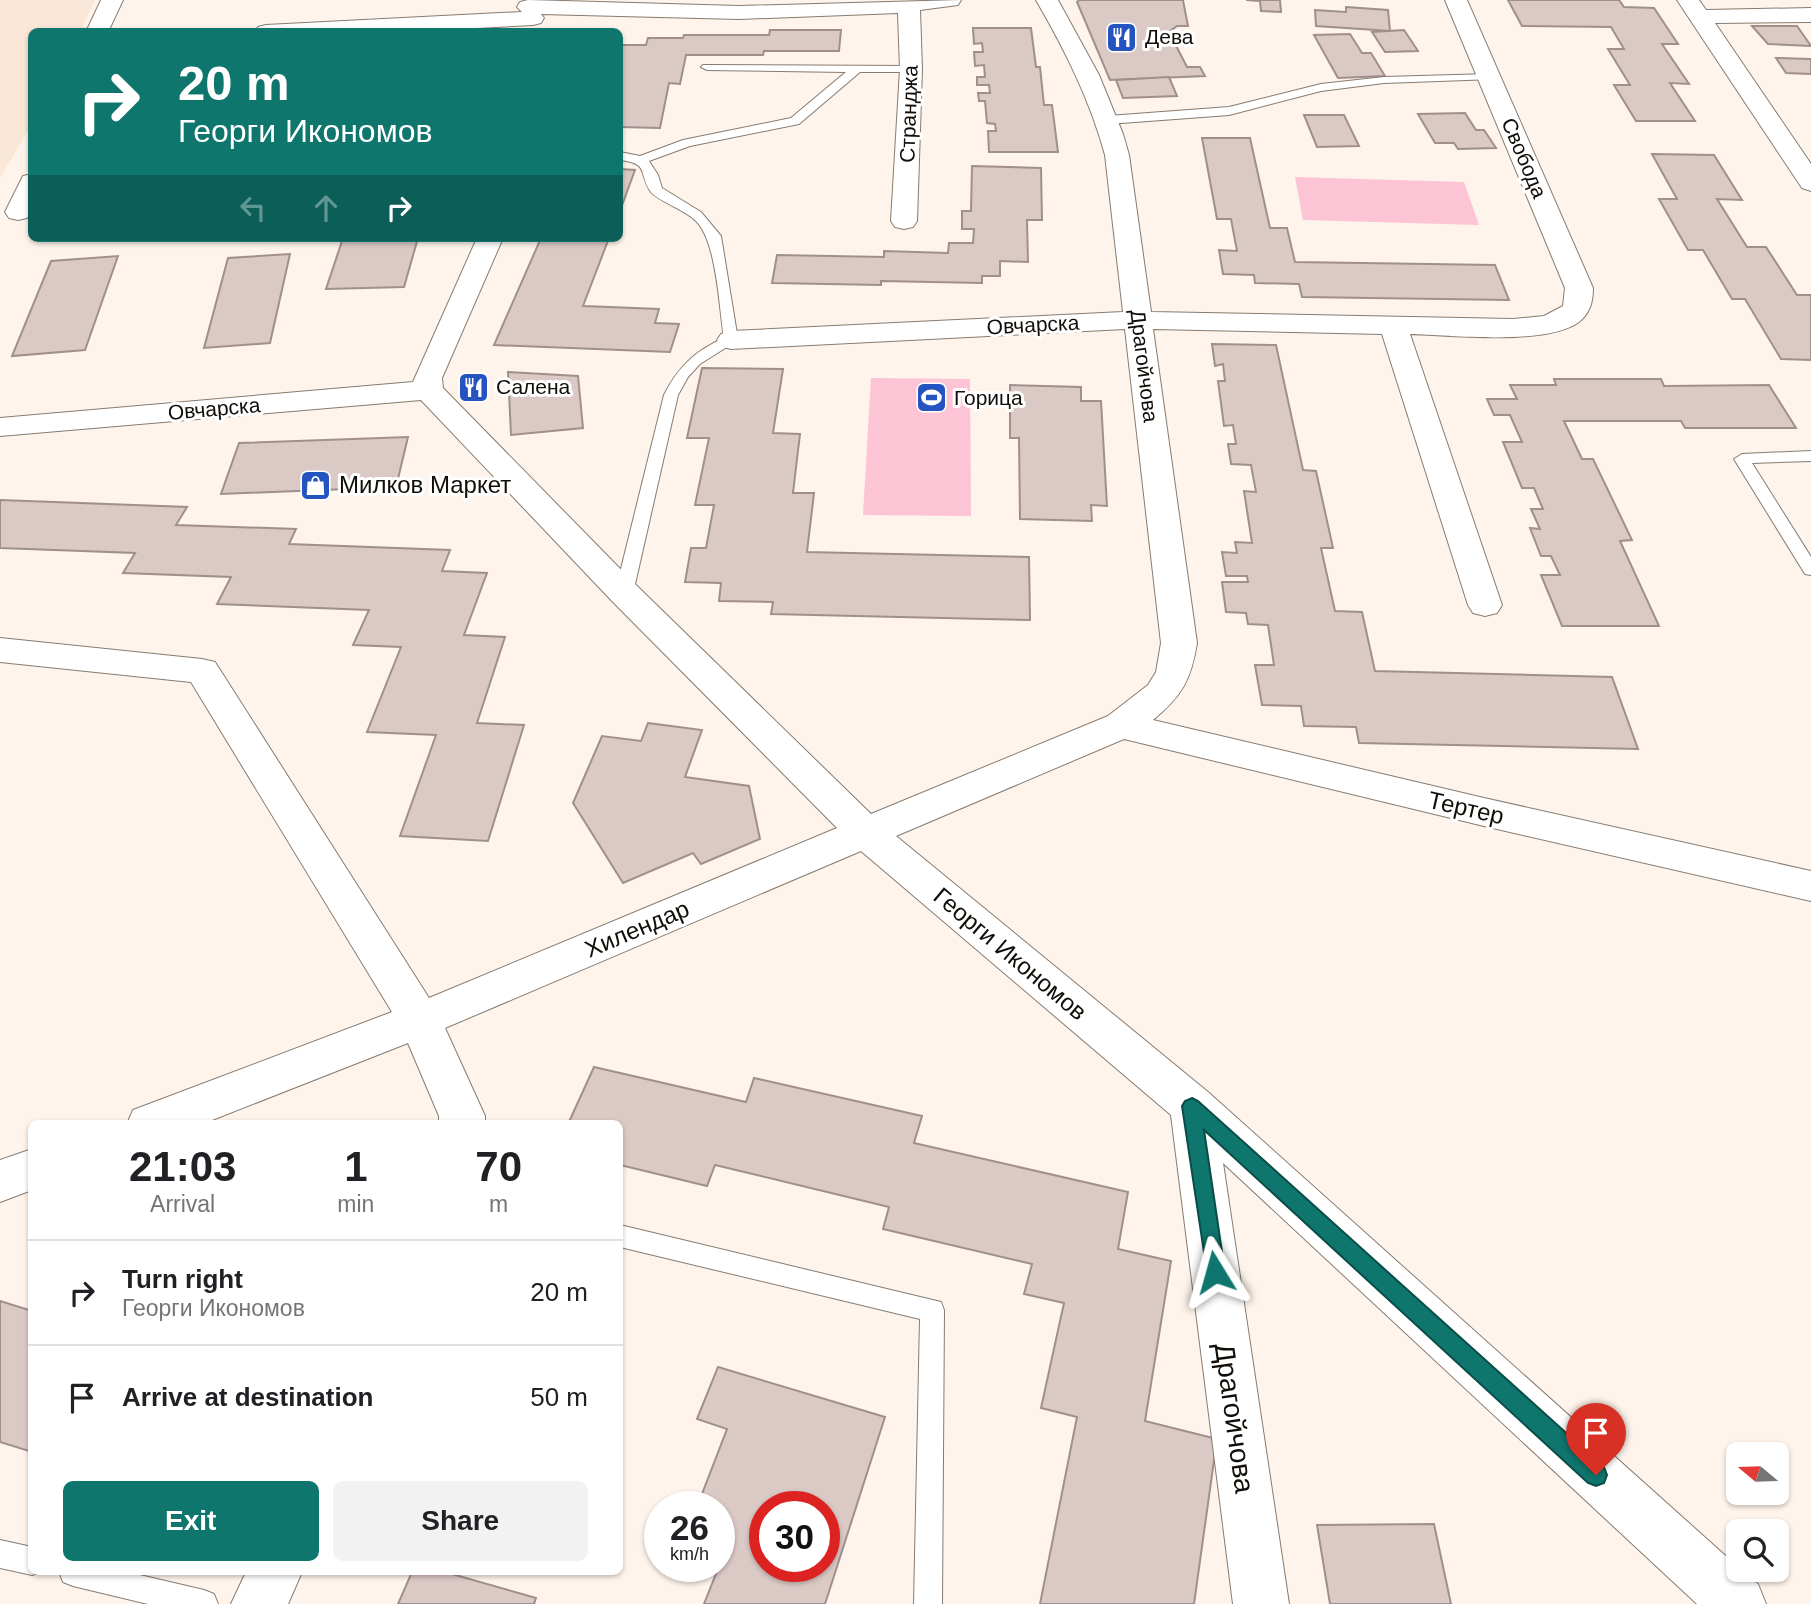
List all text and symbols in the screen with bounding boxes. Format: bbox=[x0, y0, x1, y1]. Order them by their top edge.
restaurant icon: Дева bbox=[1105, 20, 1139, 54]
place label: Дева bbox=[1145, 25, 1194, 48]
icon: right bbox=[63, 56, 154, 147]
text: 20 m bbox=[178, 56, 290, 110]
street label: Странджа bbox=[895, 64, 922, 163]
text: Георги Икономов bbox=[178, 113, 432, 149]
street label: Свобода bbox=[1497, 114, 1552, 202]
icon: left bbox=[234, 189, 272, 227]
icon: ahead bbox=[307, 189, 345, 227]
icon: right bbox=[380, 189, 418, 227]
street label: Драгойчова bbox=[1126, 308, 1163, 424]
street label: Овчарска bbox=[986, 311, 1080, 338]
restaurant icon: Салена bbox=[456, 370, 490, 404]
place label: Салена bbox=[496, 375, 571, 398]
sports icon: Горица bbox=[914, 381, 948, 415]
place label: Горица bbox=[954, 386, 1023, 409]
street label: Овчарска bbox=[167, 393, 261, 424]
shop icon: Милков Маркет bbox=[299, 468, 333, 502]
place label: Милков Маркет bbox=[339, 471, 511, 498]
street label: Тертер bbox=[1426, 786, 1507, 829]
street label: Георги Икономов bbox=[929, 882, 1092, 1025]
street label: Хилендар bbox=[581, 894, 693, 963]
text: 21:03 bbox=[129, 1143, 236, 1190]
text: 1 bbox=[344, 1143, 368, 1190]
text: 70 bbox=[475, 1143, 522, 1190]
text: Arrival bbox=[150, 1191, 215, 1217]
text: min bbox=[337, 1191, 374, 1217]
text: m bbox=[489, 1191, 508, 1217]
position arrow bbox=[1178, 1235, 1252, 1309]
text: Turn right bbox=[122, 1264, 243, 1294]
icon: right bbox=[63, 1274, 101, 1312]
text: 20 m bbox=[530, 1277, 588, 1307]
text: Георги Икономов bbox=[122, 1295, 305, 1321]
street label: Драгойчова bbox=[1209, 1341, 1260, 1496]
icon: arrive bbox=[63, 1379, 101, 1417]
text: Arrive at destination bbox=[122, 1382, 373, 1412]
text: 50 m bbox=[530, 1382, 588, 1412]
pin bbox=[1566, 1403, 1626, 1475]
icon: arrive bbox=[1577, 1414, 1615, 1452]
north arrow bbox=[1726, 1442, 1788, 1505]
map controls bbox=[1726, 1442, 1789, 1582]
button: Exit bbox=[63, 1481, 319, 1561]
button: Share bbox=[333, 1481, 588, 1561]
speed limit sign: 30 bbox=[749, 1491, 840, 1582]
text: 26 bbox=[670, 1508, 709, 1547]
button: search bbox=[1726, 1519, 1789, 1582]
text: km/h bbox=[670, 1544, 709, 1564]

